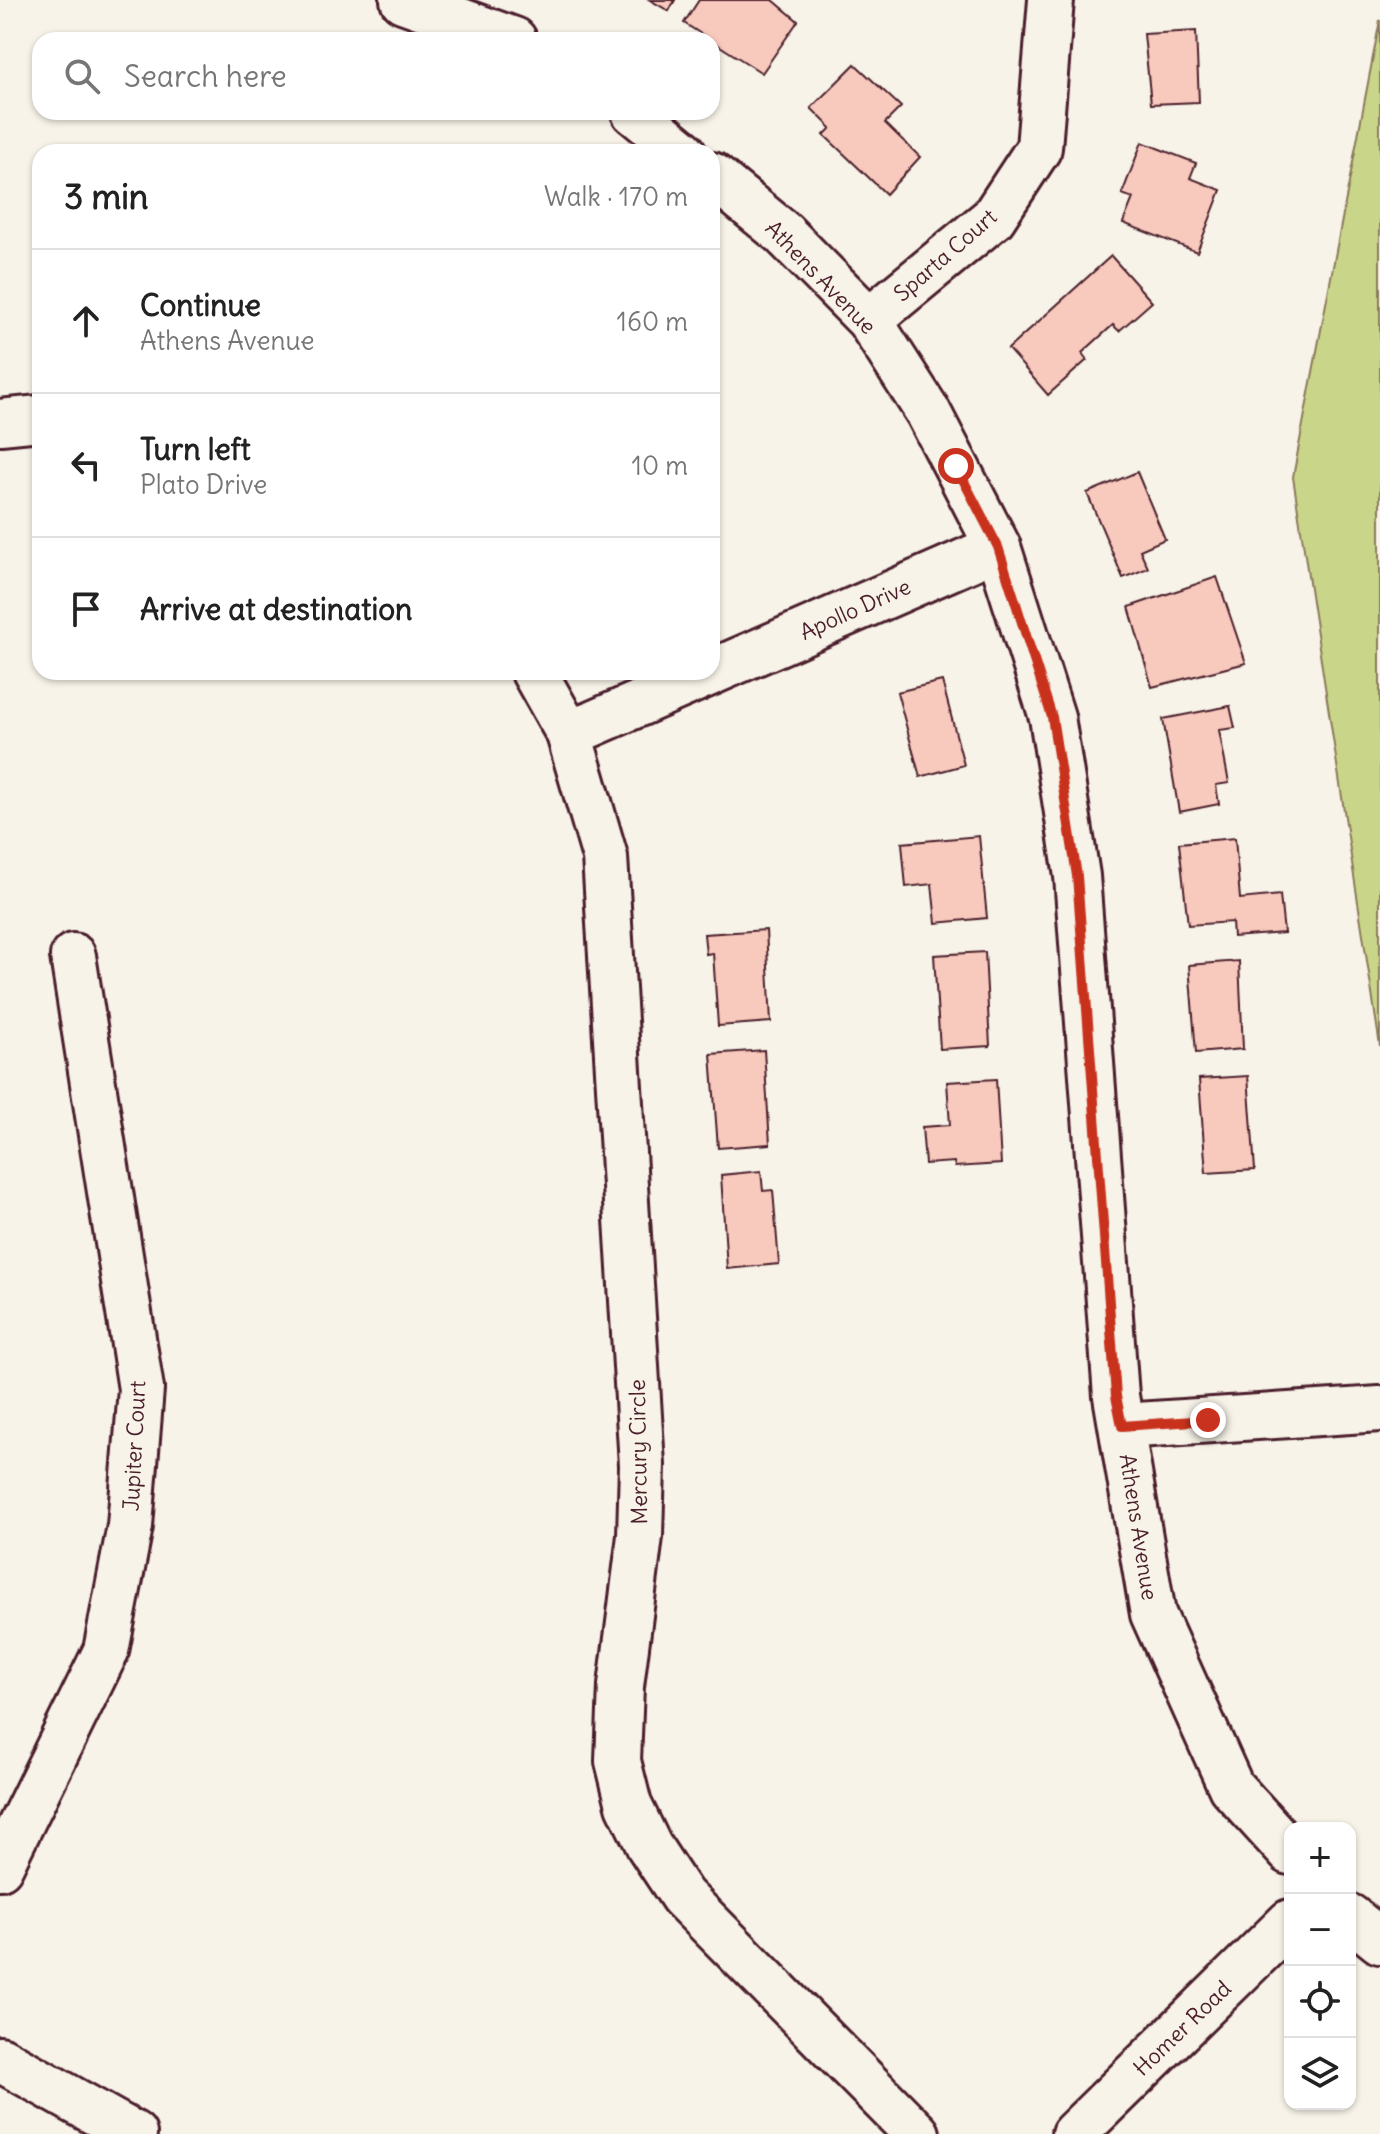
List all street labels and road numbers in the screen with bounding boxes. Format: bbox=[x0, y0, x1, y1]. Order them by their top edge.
street label: Sparta Court bbox=[888, 203, 1002, 307]
street label: Athens Avenue bbox=[760, 214, 882, 340]
street label: Apollo Drive bbox=[795, 572, 915, 646]
street label: Mercury Circle bbox=[623, 1379, 653, 1525]
street label: Jupiter Court bbox=[117, 1380, 151, 1512]
street label: Athens Avenue bbox=[1114, 1452, 1164, 1602]
street label: Homer Road bbox=[1127, 1974, 1237, 2082]

